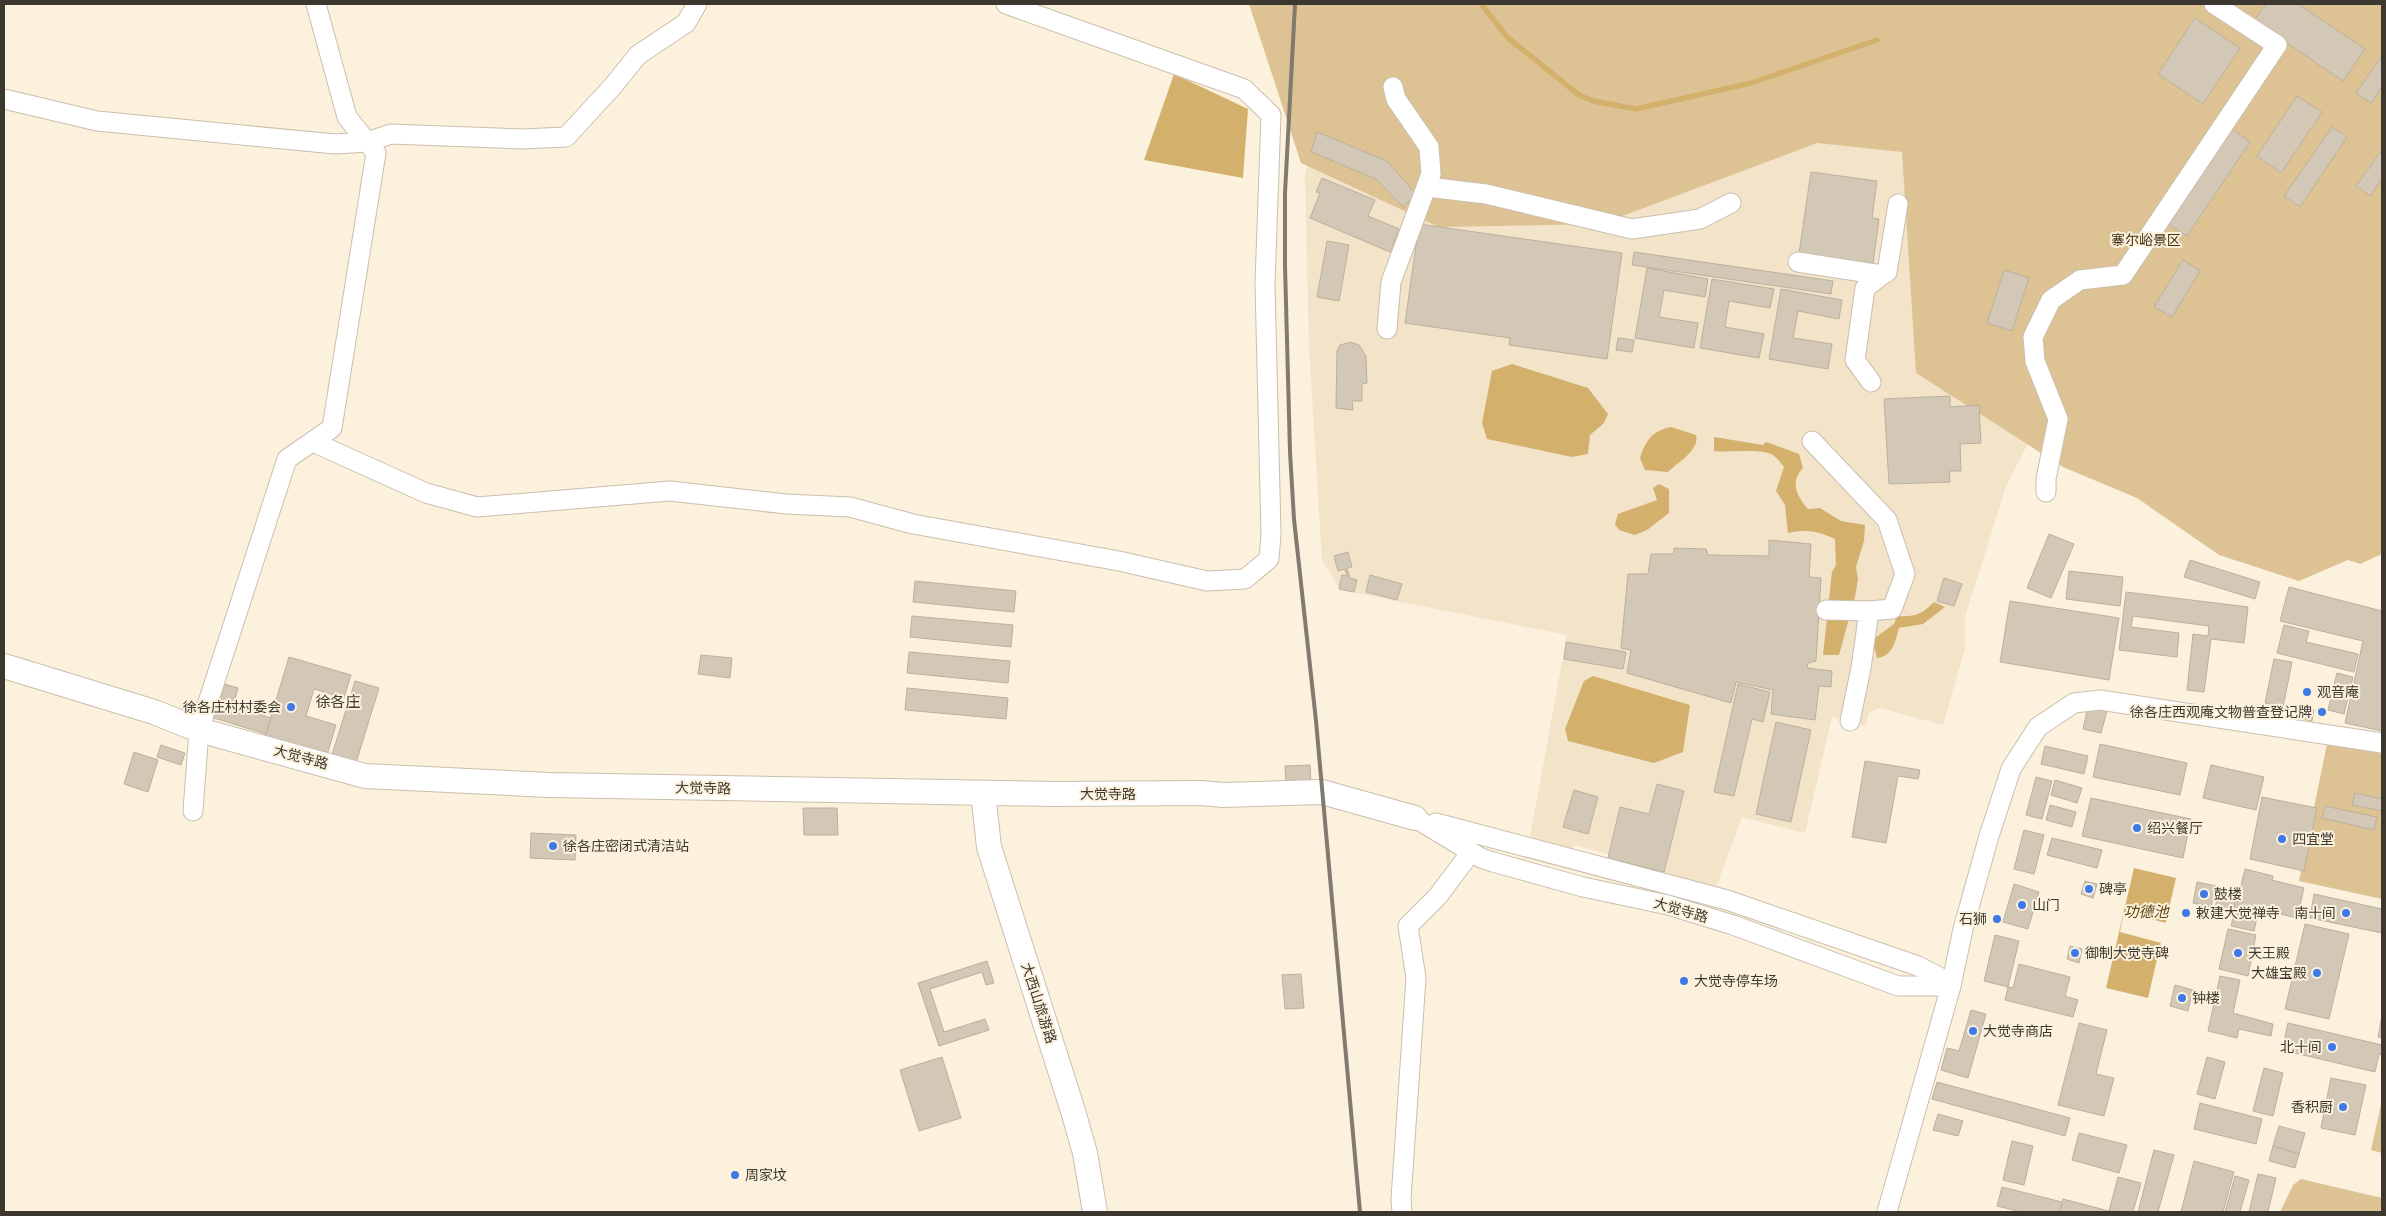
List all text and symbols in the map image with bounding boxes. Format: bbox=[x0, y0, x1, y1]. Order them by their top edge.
park label: 寨尔峪景区 bbox=[2111, 232, 2181, 248]
place label: 观音庵 bbox=[2317, 684, 2359, 700]
marker: 观音庵 bbox=[2301, 686, 2313, 698]
district label: 徐各庄 bbox=[315, 693, 361, 710]
place label: 徐各庄村村委会 bbox=[183, 699, 281, 715]
marker: 徐各庄村村委会 bbox=[285, 701, 297, 713]
place label: 徐各庄西观庵文物普查登记牌 bbox=[2130, 704, 2312, 720]
marker: 徐各庄西观庵文物普查登记牌 bbox=[2316, 706, 2328, 718]
street label: 大觉寺路 bbox=[272, 742, 330, 772]
street label: 大觉寺路 bbox=[675, 780, 731, 796]
street label: 大觉寺路 bbox=[1080, 786, 1136, 802]
place label: 绍兴餐厅 bbox=[2147, 820, 2203, 836]
marker: 绍兴餐厅 bbox=[2131, 822, 2143, 834]
place label: 四宜堂 bbox=[2292, 831, 2334, 847]
marker: 四宜堂 bbox=[2276, 833, 2288, 845]
place label: 徐各庄密闭式清洁站 bbox=[563, 838, 689, 854]
marker: 徐各庄密闭式清洁站 bbox=[547, 840, 559, 852]
place label: 碑亭 bbox=[2099, 881, 2127, 897]
marker: 碑亭 bbox=[2083, 883, 2095, 895]
place label: 鼓楼 bbox=[2214, 886, 2242, 902]
marker: 鼓楼 bbox=[2198, 888, 2210, 900]
street label: 大觉寺路 bbox=[1652, 895, 1710, 925]
place label: 山门 bbox=[2032, 897, 2060, 913]
marker: 山门 bbox=[2016, 899, 2028, 911]
water label: 功德池 bbox=[2123, 903, 2170, 920]
place label: 敕建大觉禅寺 bbox=[2196, 905, 2280, 921]
place label: 南十间 bbox=[2294, 905, 2336, 921]
marker: 敕建大觉禅寺 bbox=[2180, 907, 2192, 919]
marker: 南十间 bbox=[2340, 907, 2352, 919]
place label: 石狮 bbox=[1959, 911, 1987, 927]
marker: 石狮 bbox=[1991, 913, 2003, 925]
place label: 御制大觉寺碑 bbox=[2085, 945, 2169, 961]
place label: 天王殿 bbox=[2248, 945, 2290, 961]
marker: 御制大觉寺碑 bbox=[2069, 947, 2081, 959]
marker: 天王殿 bbox=[2232, 947, 2244, 959]
street label: 大西山旅游路 bbox=[1018, 961, 1060, 1045]
place label: 大雄宝殿 bbox=[2251, 965, 2307, 981]
marker: 大雄宝殿 bbox=[2311, 967, 2323, 979]
place label: 大觉寺停车场 bbox=[1694, 973, 1778, 989]
marker: 大觉寺停车场 bbox=[1678, 975, 1690, 987]
place label: 钟楼 bbox=[2192, 990, 2220, 1006]
marker: 钟楼 bbox=[2176, 992, 2188, 1004]
place label: 大觉寺商店 bbox=[1983, 1023, 2053, 1039]
marker: 大觉寺商店 bbox=[1967, 1025, 1979, 1037]
place label: 北十间 bbox=[2280, 1039, 2322, 1055]
marker: 北十间 bbox=[2326, 1041, 2338, 1053]
place label: 香积厨 bbox=[2291, 1099, 2333, 1115]
marker: 香积厨 bbox=[2337, 1101, 2349, 1113]
place label: 周家坟 bbox=[745, 1167, 787, 1183]
marker: 周家坟 bbox=[729, 1169, 741, 1181]

